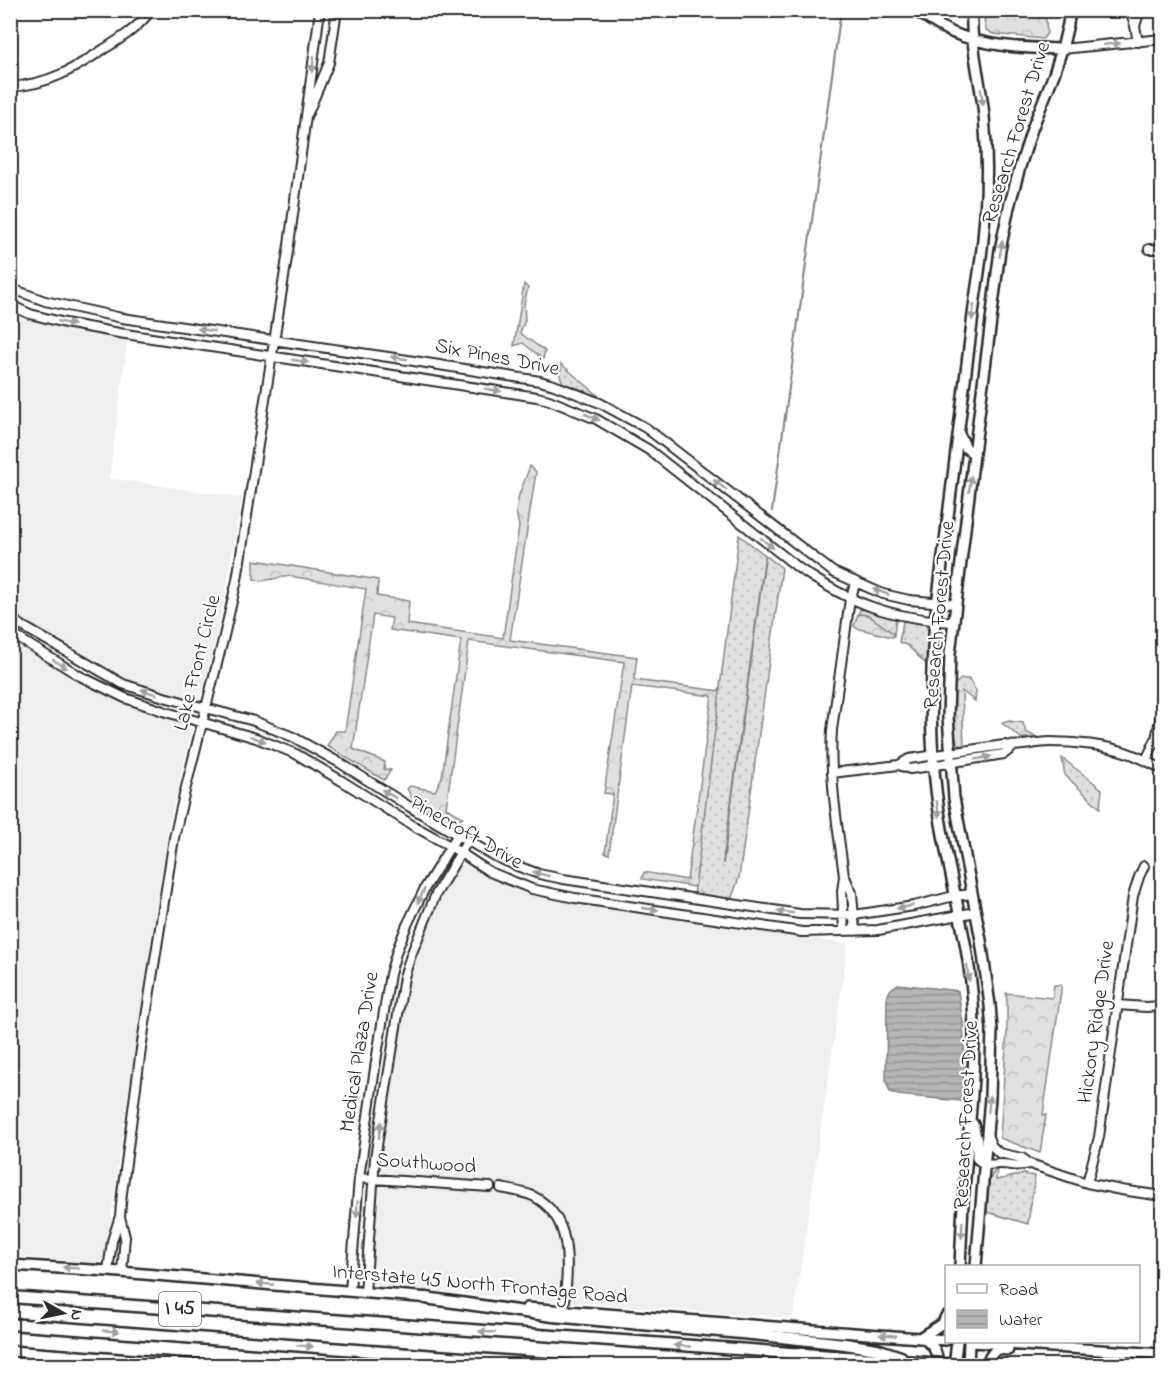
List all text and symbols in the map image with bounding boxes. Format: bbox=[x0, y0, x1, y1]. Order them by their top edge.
street label: Research Forest Drive bbox=[975, 38, 1059, 228]
one-way arrow bbox=[1103, 40, 1122, 49]
one-way arrow bbox=[308, 54, 317, 73]
one-way arrow bbox=[977, 88, 986, 107]
one-way arrow bbox=[997, 239, 1006, 258]
one-way arrow bbox=[969, 303, 978, 322]
one-way arrow bbox=[57, 318, 75, 328]
one-way arrow bbox=[196, 326, 215, 335]
street label: Six Pines Drive bbox=[432, 331, 562, 385]
one-way arrow bbox=[389, 354, 408, 363]
one-way arrow bbox=[291, 356, 310, 365]
one-way arrow bbox=[483, 386, 502, 395]
one-way arrow bbox=[583, 412, 601, 422]
one-way arrow bbox=[966, 474, 975, 493]
one-way arrow bbox=[712, 479, 727, 491]
street label: Research Forest Drive bbox=[917, 519, 963, 710]
one-way arrow bbox=[759, 536, 775, 549]
one-way arrow bbox=[872, 587, 890, 597]
street label: Lake Front Circle bbox=[167, 591, 230, 734]
one-way arrow bbox=[52, 658, 68, 669]
one-way arrow bbox=[140, 687, 158, 697]
one-way arrow bbox=[249, 735, 267, 745]
one-way arrow bbox=[974, 753, 993, 762]
street label: Pinecroft Drive bbox=[404, 788, 529, 878]
one-way arrow bbox=[381, 789, 397, 800]
one-way arrow bbox=[934, 799, 943, 818]
one-way arrow bbox=[532, 869, 550, 878]
one-way arrow bbox=[416, 888, 426, 905]
one-way arrow bbox=[895, 903, 914, 912]
one-way arrow bbox=[641, 905, 660, 914]
one-way arrow bbox=[775, 907, 794, 916]
street label: Hickory Ridge Drive bbox=[1071, 938, 1125, 1106]
one-way arrow bbox=[964, 964, 973, 983]
street label: Medical Plaza Drive bbox=[332, 969, 388, 1134]
street label: Research Forest Drive bbox=[947, 1019, 987, 1210]
one-way arrow bbox=[984, 1094, 994, 1113]
one-way arrow bbox=[375, 1120, 384, 1139]
street label: Southwood bbox=[375, 1146, 477, 1182]
one-way arrow bbox=[352, 1199, 361, 1218]
one-way arrow bbox=[957, 1221, 966, 1240]
street label: Interstate 45 North Frontage Road bbox=[331, 1257, 629, 1315]
one-way arrow bbox=[61, 1264, 80, 1273]
legend bbox=[945, 1265, 1140, 1343]
text: Road bbox=[999, 1278, 1038, 1304]
one-way arrow bbox=[255, 1279, 274, 1289]
north arrow bbox=[33, 1283, 93, 1343]
road number: I 45 bbox=[159, 1292, 201, 1326]
text: N bbox=[63, 1308, 89, 1322]
text: Water bbox=[999, 1308, 1043, 1334]
one-way arrow bbox=[101, 1326, 120, 1336]
one-way arrow bbox=[478, 1327, 497, 1336]
one-way arrow bbox=[879, 1330, 898, 1340]
one-way arrow bbox=[296, 1341, 315, 1350]
one-way arrow bbox=[672, 1341, 691, 1350]

